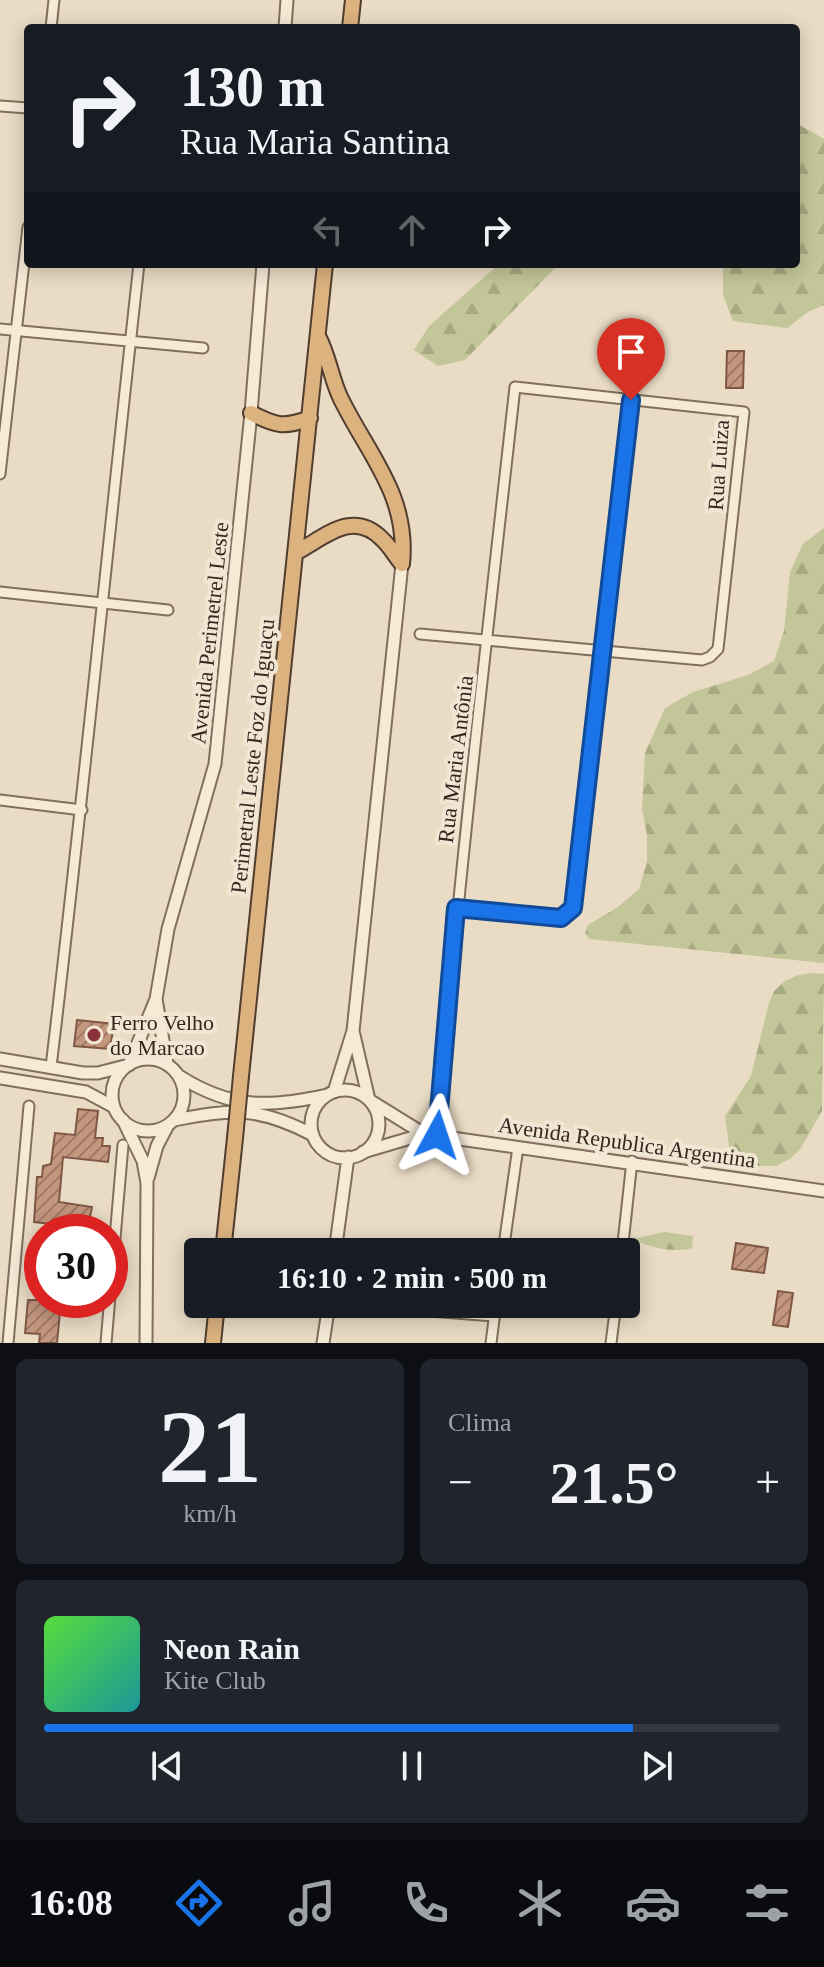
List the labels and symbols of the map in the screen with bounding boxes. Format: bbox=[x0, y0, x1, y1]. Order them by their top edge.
pin bbox=[597, 318, 665, 400]
street label: Rua Luiza bbox=[703, 419, 734, 511]
street label: Avenida Perimetrel Leste bbox=[185, 521, 234, 745]
street label: Perimetral Leste Foz do Iguaçu bbox=[226, 617, 279, 895]
street label: Rua Maria Antônia bbox=[433, 674, 478, 844]
place label: Ferro Velho do Marcao bbox=[110, 1010, 214, 1060]
marker: Ferro Velho do Marcao bbox=[85, 1026, 103, 1044]
position arrow bbox=[395, 1093, 479, 1177]
street label: Avenida Republica Argentina bbox=[497, 1112, 757, 1173]
speed limit sign: 30 bbox=[24, 1214, 128, 1318]

